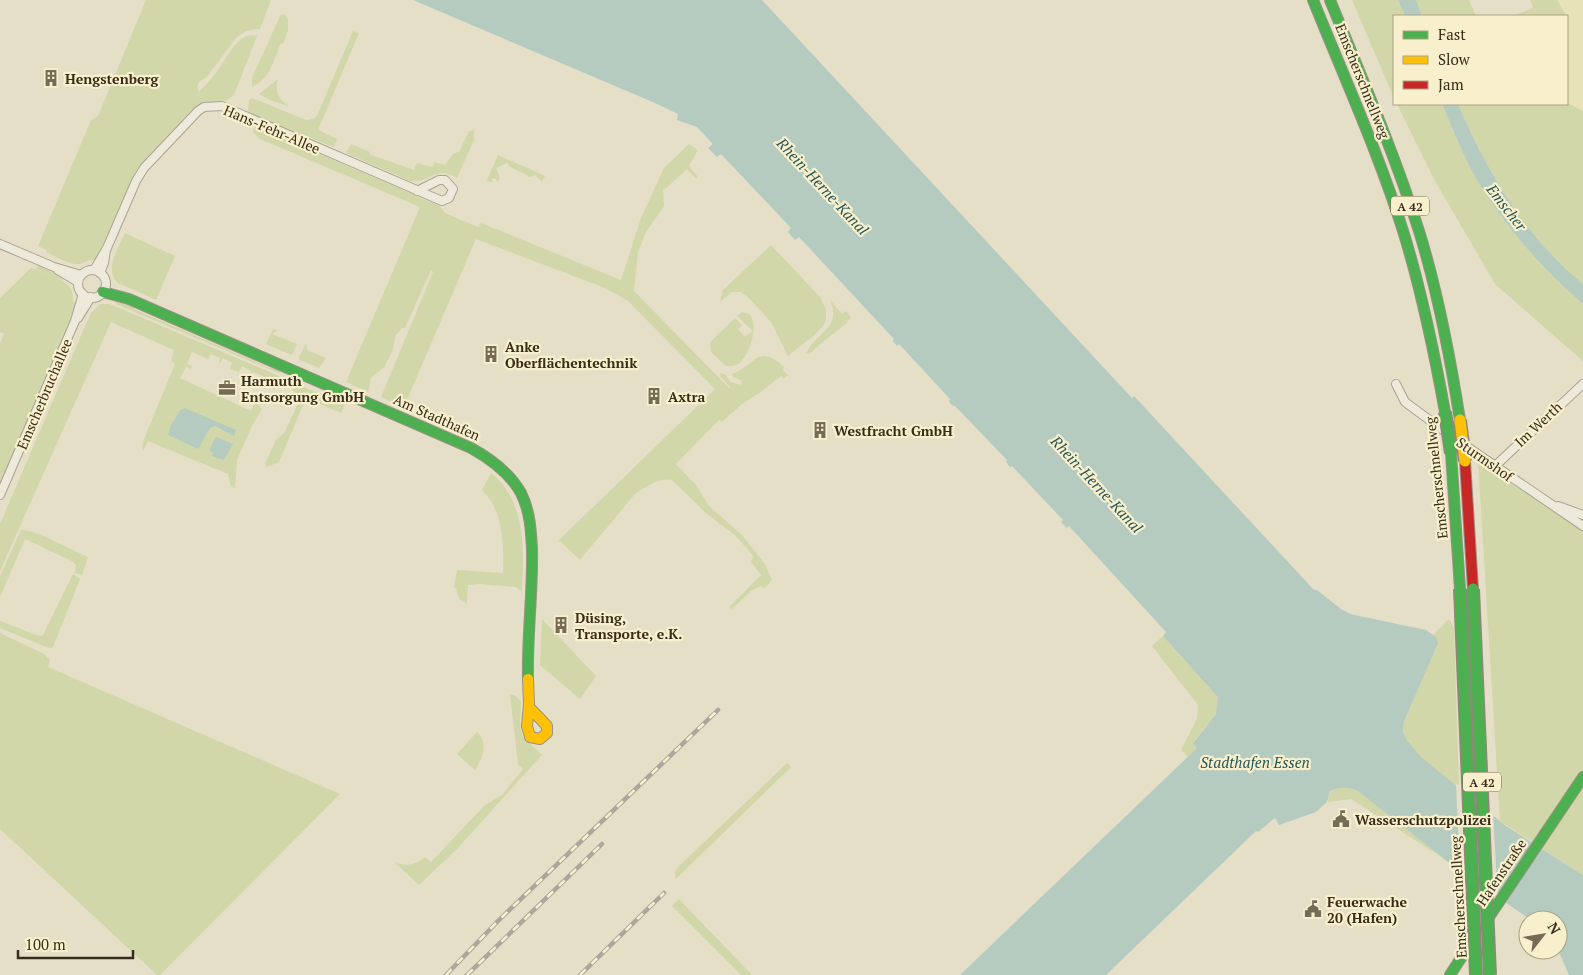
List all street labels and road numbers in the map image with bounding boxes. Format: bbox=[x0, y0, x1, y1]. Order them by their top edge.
street label: Emscherschnellweg bbox=[1331, 21, 1395, 142]
street label: Hans-Fehr-Allee bbox=[221, 100, 323, 158]
road number: A 42 bbox=[1391, 197, 1429, 216]
street label: Emscherbruchallee bbox=[12, 336, 76, 452]
street label: Am Stadthafen bbox=[391, 389, 484, 445]
street label: Im Werth bbox=[1510, 397, 1566, 451]
street label: Emscherschnellweg bbox=[1420, 415, 1452, 540]
street label: Sturmshof bbox=[1453, 433, 1518, 486]
road number: A 42 bbox=[1463, 772, 1501, 792]
street label: Emscherschnellweg bbox=[1445, 835, 1471, 959]
street label: Hafenstraße bbox=[1472, 835, 1530, 909]

